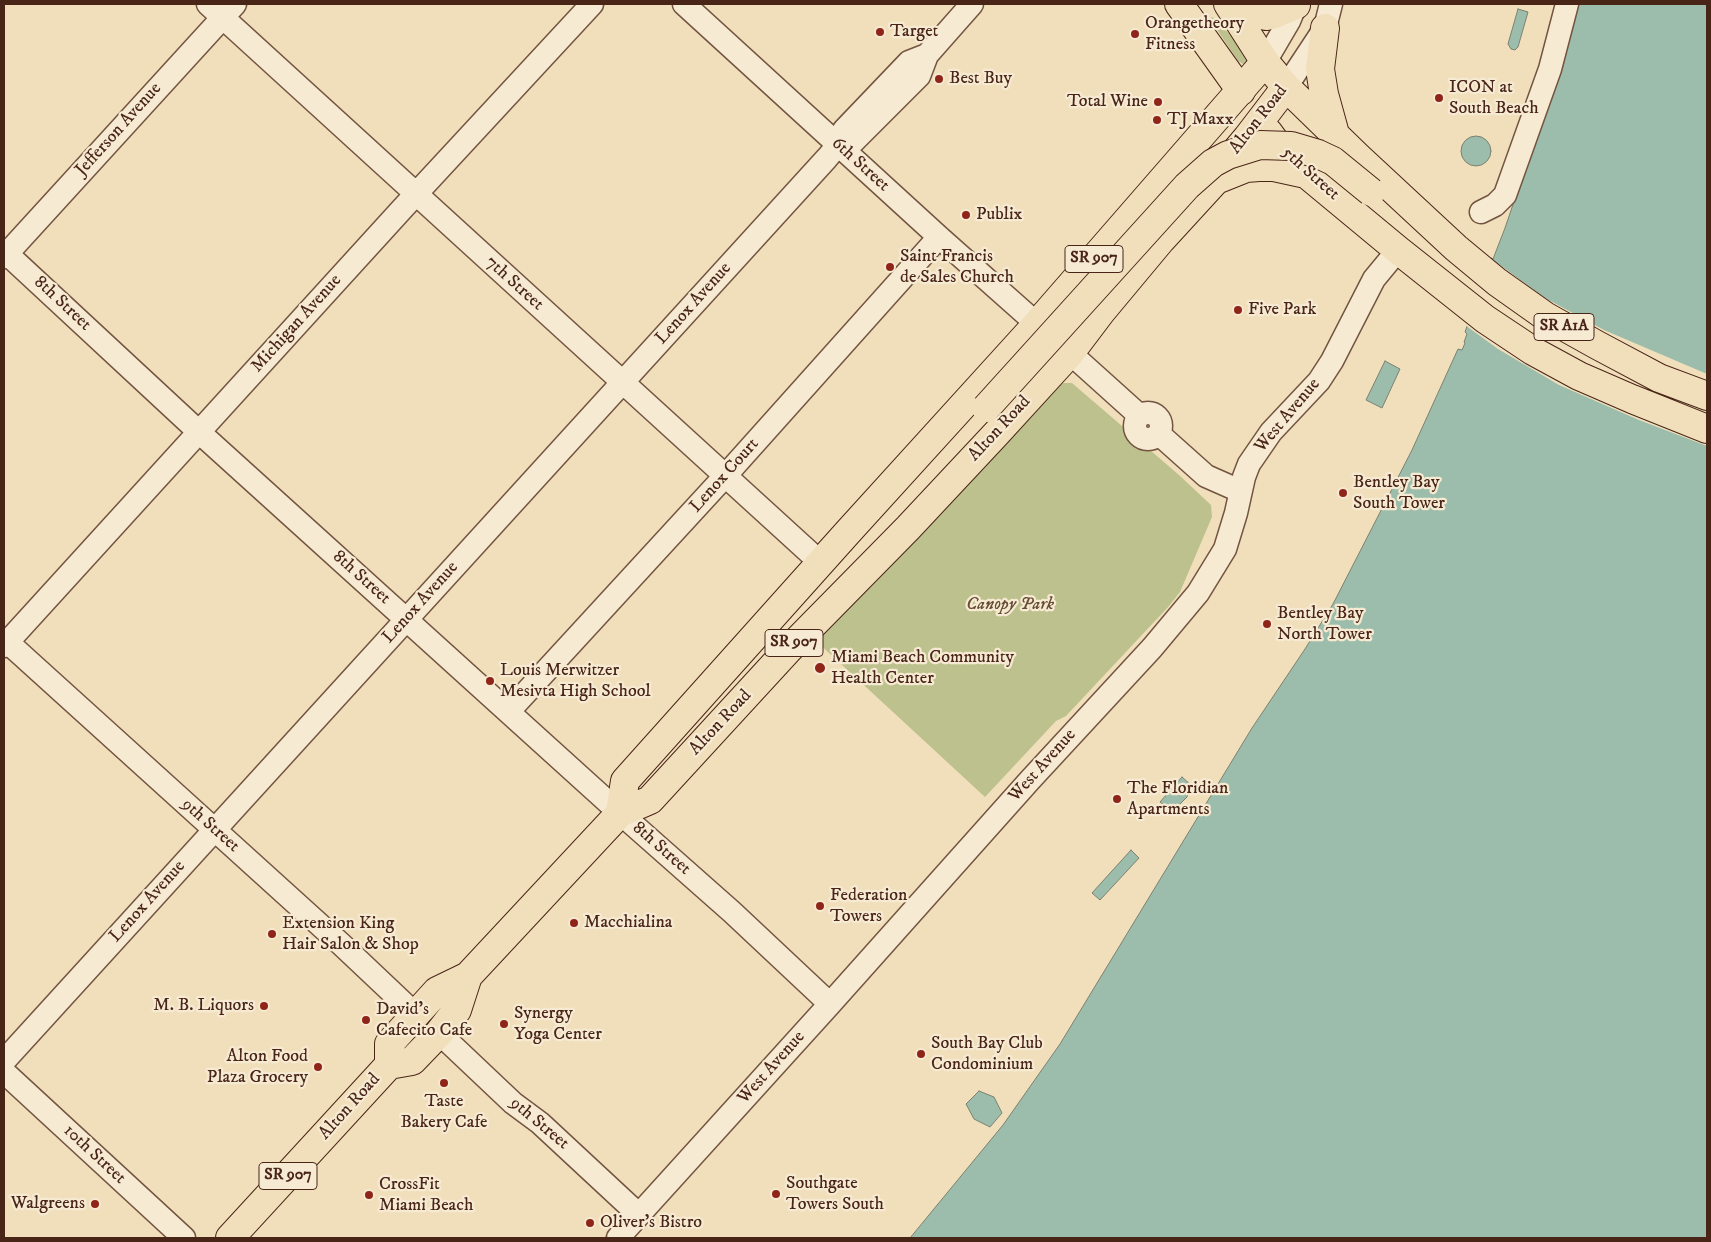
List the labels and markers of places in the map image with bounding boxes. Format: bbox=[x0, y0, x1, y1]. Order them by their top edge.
place label: Orangetheory Fitness bbox=[1145, 13, 1244, 56]
place label: Target bbox=[890, 21, 938, 43]
marker: Target bbox=[874, 26, 886, 38]
marker: Orangetheory Fitness bbox=[1129, 28, 1141, 40]
place label: Best Buy bbox=[949, 68, 1012, 90]
marker: Best Buy bbox=[933, 73, 945, 85]
place label: ICON at South Beach bbox=[1449, 77, 1539, 120]
place label: Total Wine bbox=[1067, 91, 1148, 113]
marker: ICON at South Beach bbox=[1433, 92, 1445, 104]
marker: Total Wine bbox=[1152, 96, 1164, 108]
place label: TJ Maxx bbox=[1167, 109, 1234, 131]
marker: TJ Maxx bbox=[1151, 114, 1163, 126]
place label: Publix bbox=[976, 204, 1022, 226]
marker: Publix bbox=[960, 209, 972, 221]
place label: Saint Francis de Sales Church bbox=[900, 246, 1014, 288]
marker: Saint Francis de Sales Church bbox=[884, 261, 896, 273]
place label: Five Park bbox=[1248, 299, 1316, 321]
marker: Five Park bbox=[1232, 304, 1244, 316]
place label: Bentley Bay South Tower bbox=[1353, 472, 1445, 514]
marker: Bentley Bay South Tower bbox=[1337, 487, 1349, 499]
place label: Bentley Bay North Tower bbox=[1277, 603, 1372, 646]
marker: Bentley Bay North Tower bbox=[1261, 618, 1273, 630]
place label: Miami Beach Community Health Center bbox=[831, 647, 1014, 690]
place label: Louis Merwitzer Mesivta High School bbox=[500, 660, 651, 702]
marker: Miami Beach Community Health Center bbox=[813, 661, 827, 675]
marker: Louis Merwitzer Mesivta High School bbox=[484, 675, 496, 687]
place label: The Floridian Apartments bbox=[1127, 778, 1228, 821]
marker: The Floridian Apartments bbox=[1111, 793, 1123, 805]
place label: Federation Towers bbox=[830, 885, 907, 928]
marker: Federation Towers bbox=[814, 900, 826, 912]
place label: Macchialina bbox=[584, 912, 672, 934]
place label: Extension King Hair Salon & Shop bbox=[282, 913, 419, 956]
marker: Macchialina bbox=[568, 917, 580, 929]
marker: Extension King Hair Salon & Shop bbox=[266, 928, 278, 940]
place label: M. B. Liquors bbox=[153, 995, 254, 1017]
place label: David's Cafecito Cafe bbox=[376, 999, 472, 1042]
marker: M. B. Liquors bbox=[258, 1000, 270, 1012]
place label: Synergy Yoga Center bbox=[514, 1003, 602, 1046]
marker: David's Cafecito Cafe bbox=[360, 1014, 372, 1026]
marker: Synergy Yoga Center bbox=[498, 1018, 510, 1030]
place label: South Bay Club Condominium bbox=[931, 1033, 1043, 1076]
place label: Alton Food Plaza Grocery bbox=[207, 1046, 308, 1088]
marker: South Bay Club Condominium bbox=[915, 1048, 927, 1060]
marker: Alton Food Plaza Grocery bbox=[312, 1061, 324, 1073]
marker: Taste Bakery Cafe bbox=[438, 1077, 450, 1089]
place label: Taste Bakery Cafe bbox=[400, 1091, 488, 1134]
place label: Southgate Towers South bbox=[786, 1173, 884, 1216]
place label: CrossFit Miami Beach bbox=[379, 1174, 473, 1216]
marker: Southgate Towers South bbox=[770, 1188, 782, 1200]
marker: CrossFit Miami Beach bbox=[363, 1189, 375, 1201]
place label: Walgreens bbox=[11, 1193, 85, 1215]
marker: Walgreens bbox=[89, 1198, 101, 1210]
place label: Oliver's Bistro bbox=[600, 1212, 702, 1234]
marker: Oliver's Bistro bbox=[584, 1217, 596, 1229]

